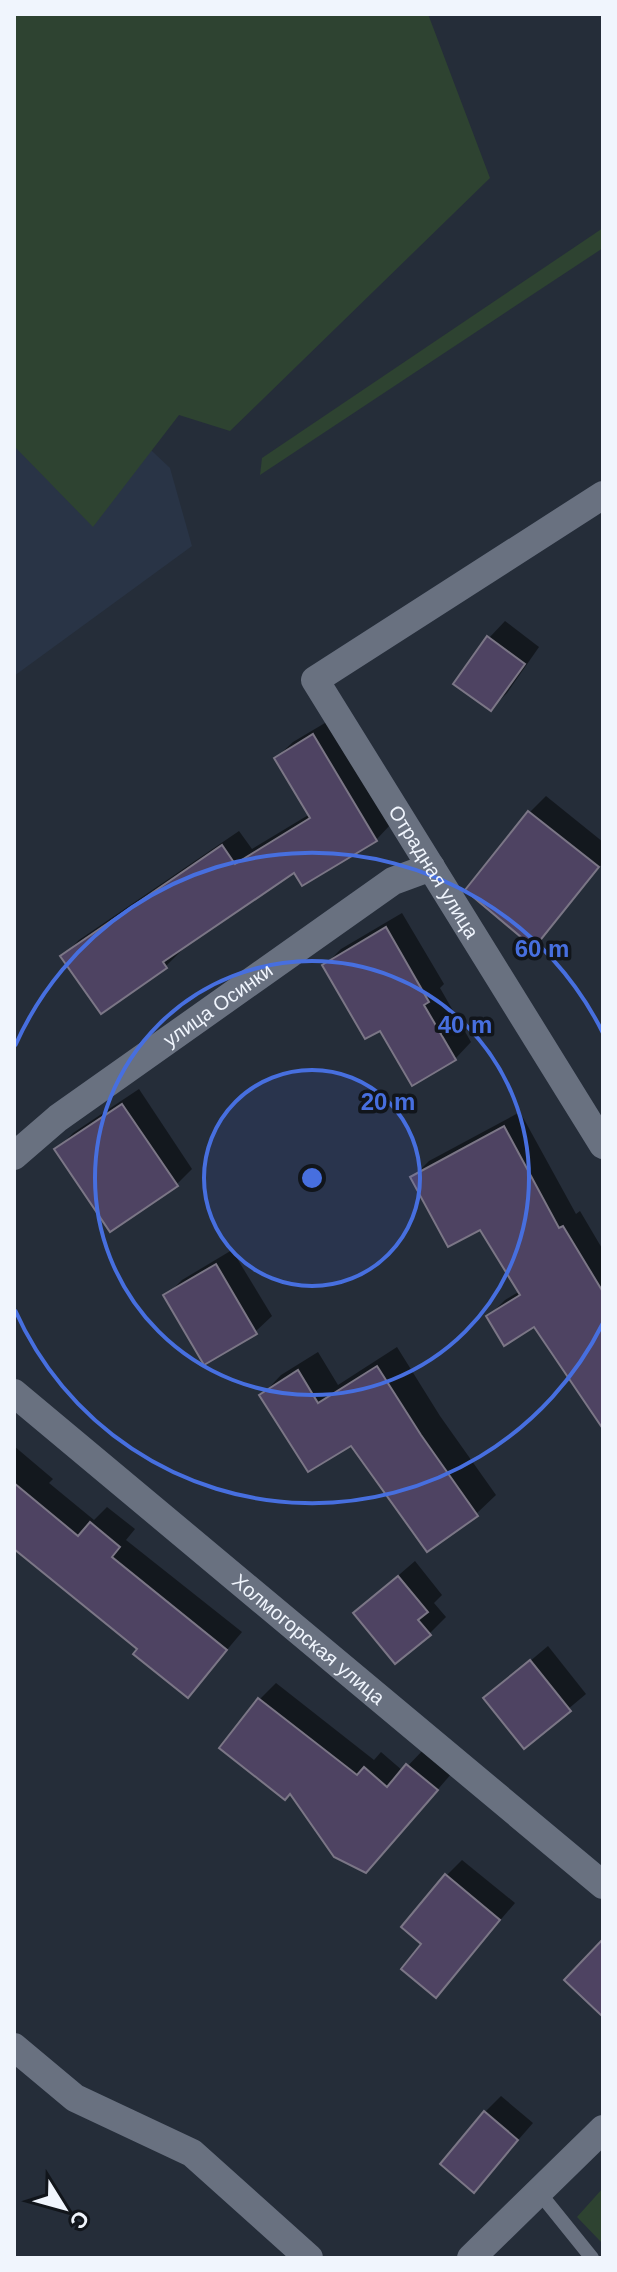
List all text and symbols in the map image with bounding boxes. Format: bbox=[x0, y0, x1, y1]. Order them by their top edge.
street label: Отрадная улица bbox=[384, 801, 484, 943]
text: 60 m bbox=[515, 935, 569, 962]
street label: улица Осинки bbox=[159, 959, 277, 1051]
text: 40 m bbox=[438, 1011, 492, 1038]
text: 20 m bbox=[361, 1088, 415, 1115]
centre of rings bbox=[298, 1164, 326, 1192]
street label: Холмогорская улица bbox=[228, 1569, 390, 1709]
north arrow bbox=[24, 2168, 104, 2248]
text: С bbox=[65, 2206, 94, 2234]

